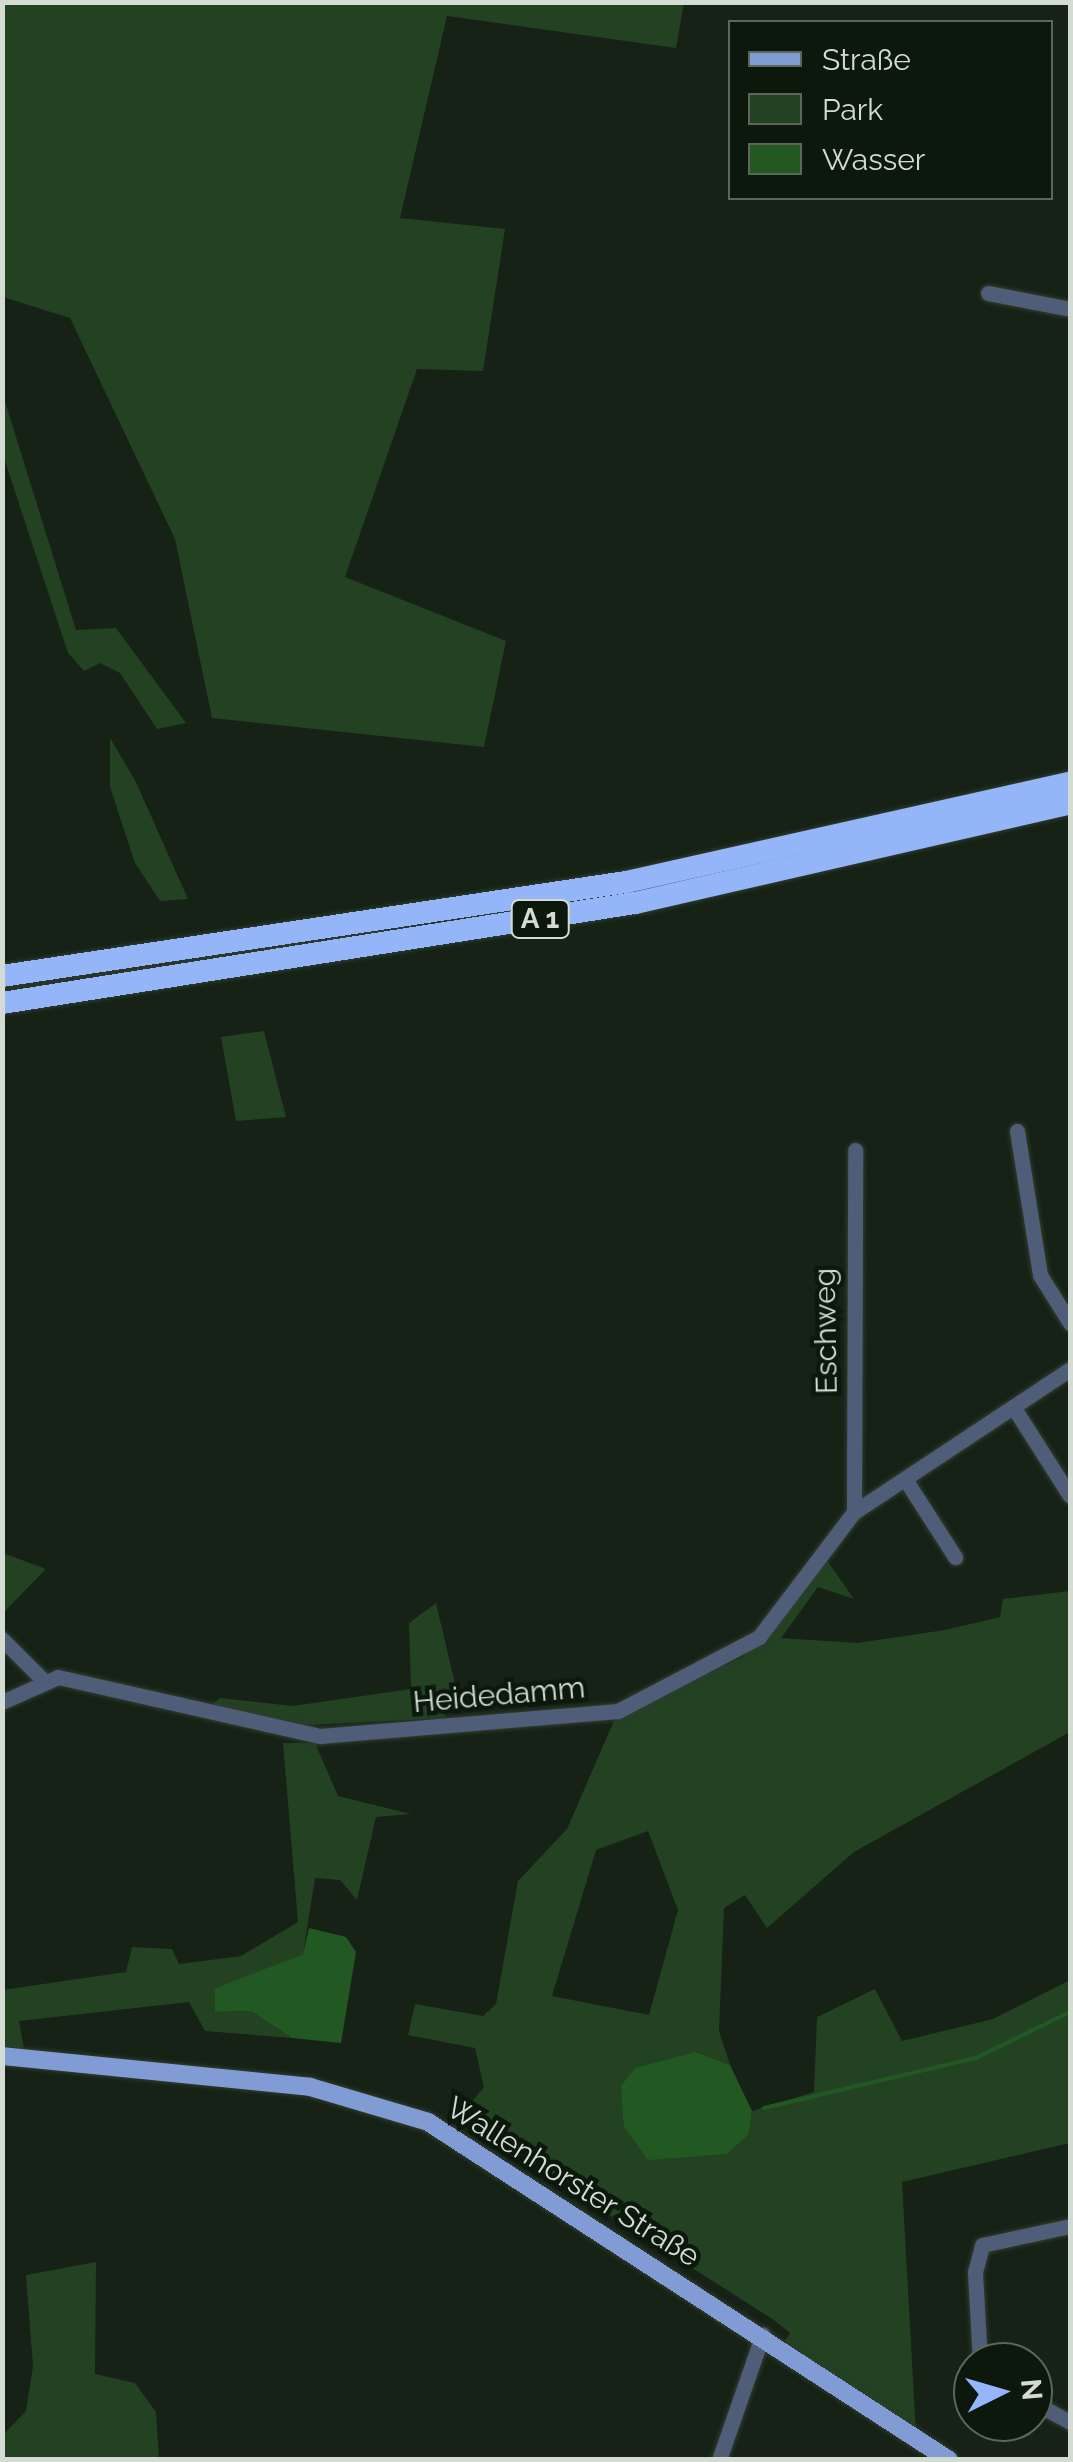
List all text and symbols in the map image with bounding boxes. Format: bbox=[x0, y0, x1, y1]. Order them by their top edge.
legend bbox=[728, 20, 1053, 200]
text: Straße bbox=[822, 42, 911, 77]
text: Park bbox=[822, 92, 883, 127]
text: Wasser bbox=[822, 142, 925, 177]
road number: A 1 bbox=[510, 896, 570, 942]
street label: Eschweg bbox=[807, 1268, 845, 1394]
street label: Heidedamm bbox=[412, 1670, 586, 1720]
street label: Wallenhorster Straße bbox=[439, 2089, 707, 2275]
north arrow bbox=[953, 2342, 1053, 2442]
text: N bbox=[1014, 2377, 1049, 2402]

